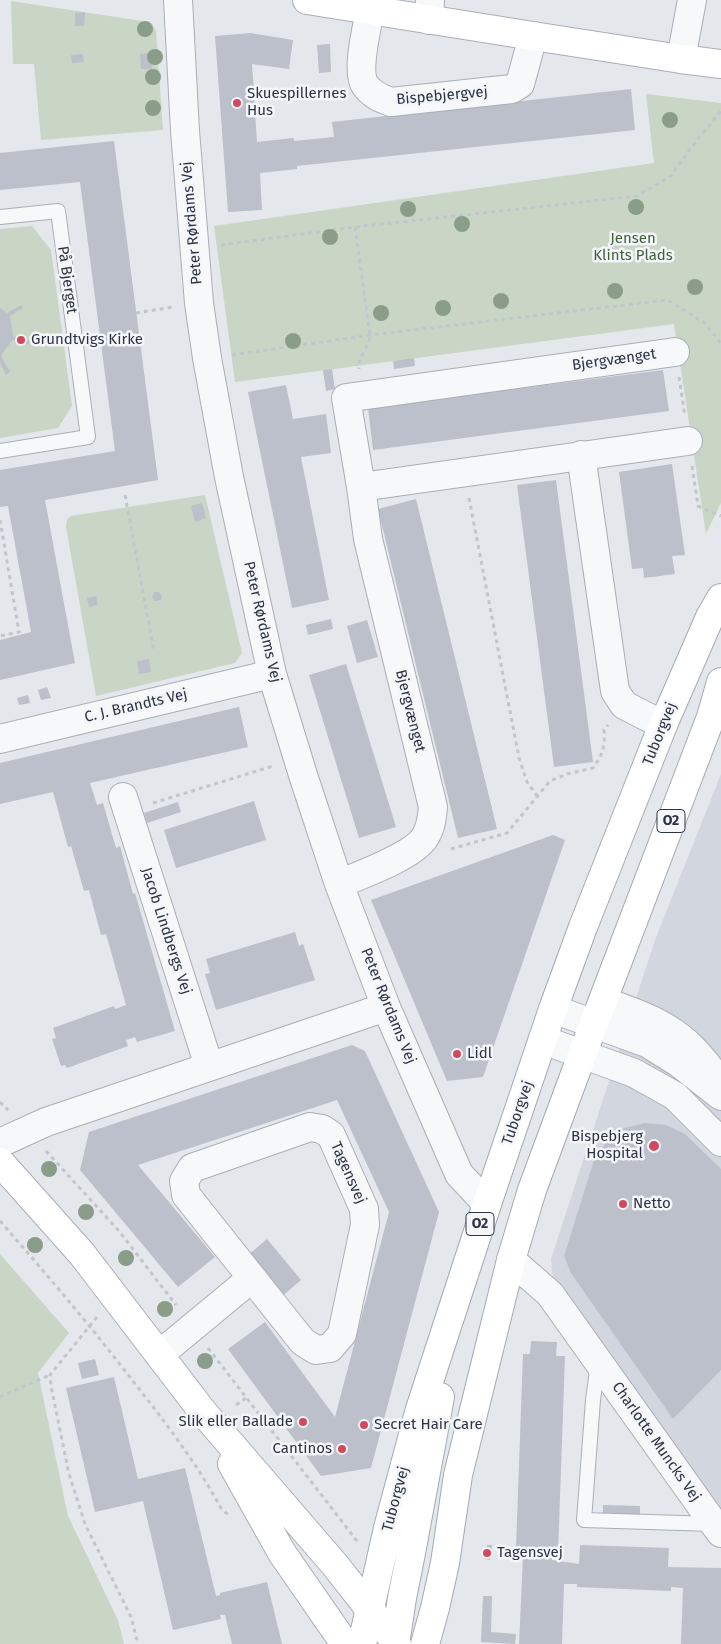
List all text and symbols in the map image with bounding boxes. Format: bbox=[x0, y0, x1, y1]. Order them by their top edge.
street label: Bispebjergvej bbox=[395, 83, 489, 109]
place label: Skuespillernes Hus bbox=[247, 85, 346, 120]
marker: Skuespillernes Hus bbox=[231, 97, 243, 109]
street label: Peter Rørdams Vej bbox=[178, 161, 206, 285]
park label: Jensen Klints Plads bbox=[593, 230, 673, 265]
street label: På Bjerget bbox=[53, 245, 81, 315]
place label: Grundtvigs Kirke bbox=[31, 331, 143, 349]
marker: Grundtvigs Kirke bbox=[15, 334, 27, 346]
street label: Bjergvænget bbox=[571, 345, 657, 375]
street label: Peter Rørdams Vej bbox=[239, 560, 285, 684]
street label: Bjergvænget bbox=[391, 668, 429, 754]
street label: C. J. Brandts Vej bbox=[83, 685, 189, 727]
street label: Tuborgvej bbox=[639, 700, 681, 768]
road number: O2 bbox=[657, 809, 685, 832]
street label: Jacob Lindbergs Vej bbox=[137, 865, 195, 997]
street label: Peter Rørdams Vej bbox=[356, 945, 420, 1067]
place label: Lidl bbox=[467, 1045, 492, 1063]
marker: Lidl bbox=[451, 1048, 463, 1060]
street label: Tuborgvej bbox=[499, 1079, 537, 1147]
place label: Bispebjerg Hospital bbox=[571, 1128, 643, 1163]
street label: Tagensvej bbox=[326, 1139, 370, 1207]
marker: Bispebjerg Hospital bbox=[647, 1139, 661, 1153]
place label: Netto bbox=[633, 1195, 671, 1213]
marker: Netto bbox=[617, 1198, 629, 1210]
road number: O2 bbox=[466, 1212, 494, 1236]
street label: Charlotte Muncks Vej bbox=[608, 1379, 704, 1505]
place label: Slik eller Ballade bbox=[179, 1413, 293, 1431]
marker: Slik eller Ballade bbox=[297, 1416, 309, 1428]
place label: Secret Hair Care bbox=[374, 1416, 483, 1434]
marker: Secret Hair Care bbox=[358, 1419, 370, 1431]
place label: Cantinos bbox=[273, 1440, 332, 1458]
marker: Cantinos bbox=[336, 1443, 348, 1455]
street label: Tuborgvej bbox=[379, 1464, 413, 1534]
place label: Tagensvej bbox=[497, 1544, 563, 1562]
marker: Tagensvej bbox=[481, 1547, 493, 1559]

